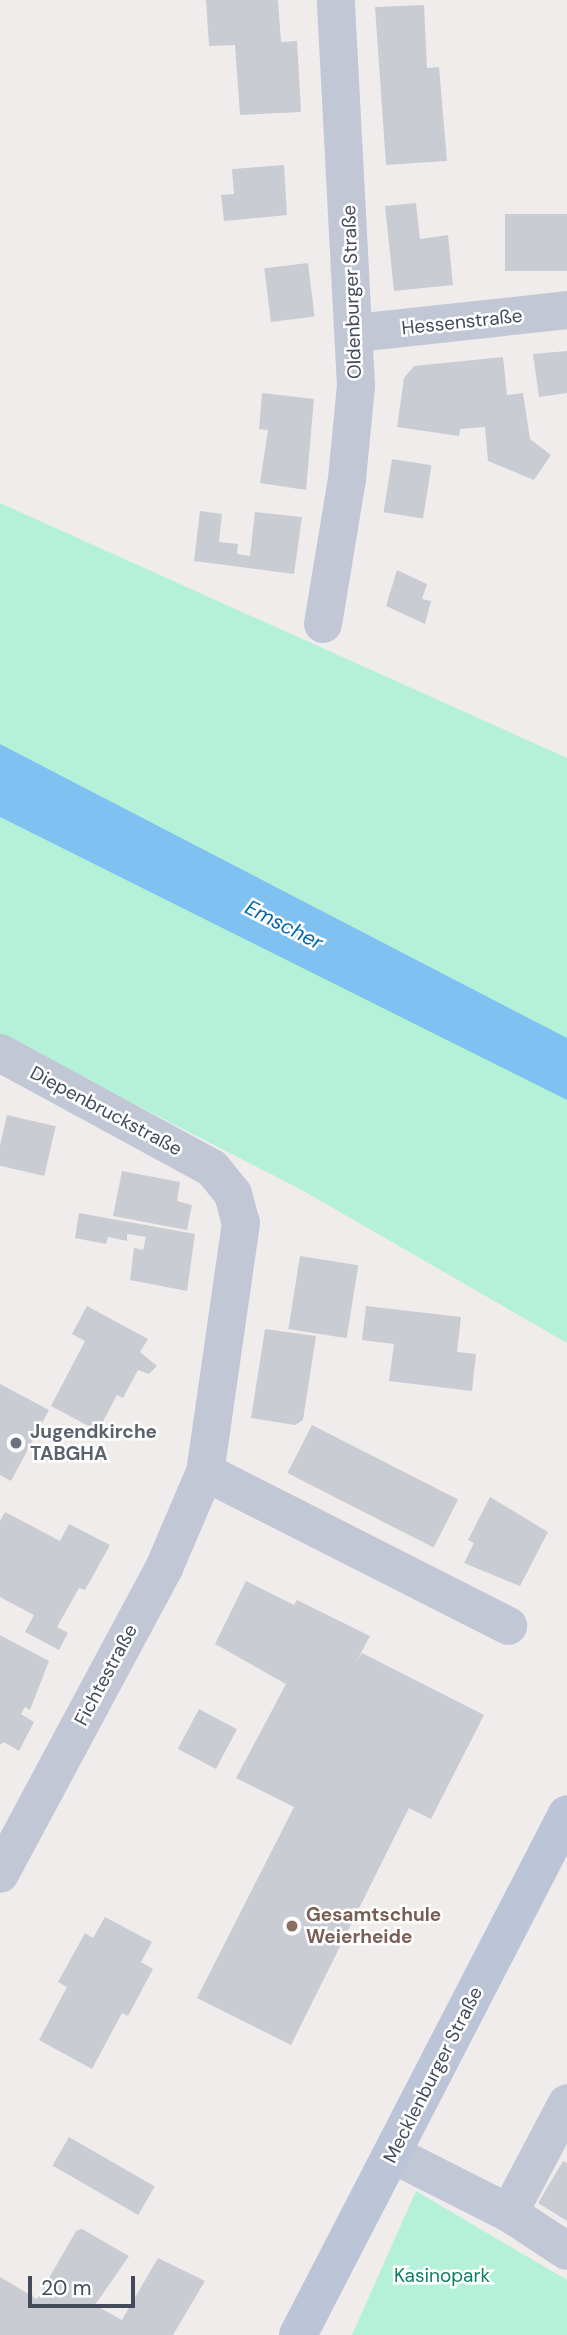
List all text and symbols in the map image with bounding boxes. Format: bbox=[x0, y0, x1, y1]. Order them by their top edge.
street label: Oldenburger Straße bbox=[338, 205, 366, 379]
street label: Hessenstraße bbox=[400, 304, 524, 340]
water label: Emscher bbox=[241, 895, 327, 955]
street label: Diepenbruckstraße bbox=[26, 1061, 186, 1161]
place label: Jugendkirche TABGHA bbox=[30, 1421, 157, 1465]
marker: Jugendkirche TABGHA bbox=[8, 1435, 24, 1451]
street label: Fichtestraße bbox=[70, 1620, 142, 1730]
place label: Gesamtschule Weierheide bbox=[306, 1904, 441, 1948]
marker: Gesamtschule Weierheide bbox=[284, 1918, 300, 1934]
street label: Mecklenburger Straße bbox=[379, 1983, 487, 2167]
scale bar bbox=[32, 2262, 138, 2306]
park label: Kasinopark bbox=[394, 2265, 490, 2287]
text: 20 m bbox=[41, 2274, 92, 2302]

